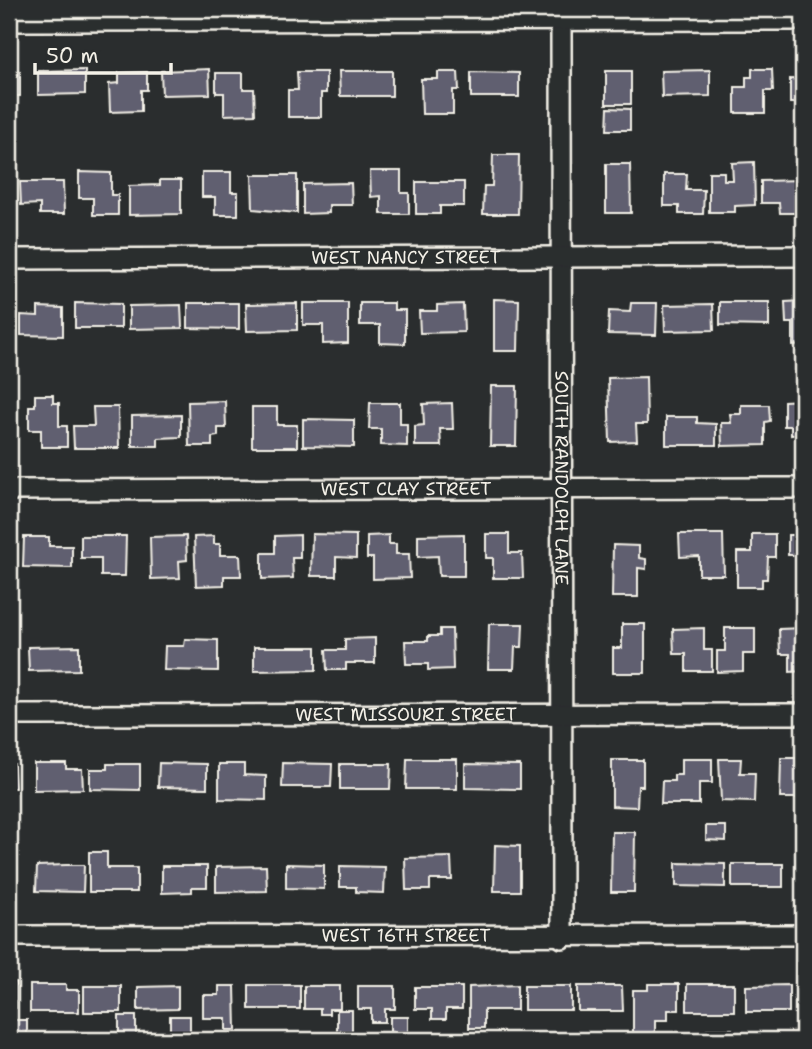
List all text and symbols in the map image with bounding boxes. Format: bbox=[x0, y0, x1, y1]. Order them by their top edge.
scale bar bbox=[35, 32, 172, 76]
text: 50 m bbox=[46, 42, 99, 70]
street label: WEST NANCY STREET bbox=[311, 245, 501, 270]
street label: SOUTH RANDOLPH LANE bbox=[549, 371, 574, 585]
street label: WEST CLAY STREET bbox=[320, 477, 492, 501]
street label: WEST MISSOURI STREET bbox=[295, 702, 517, 727]
street label: WEST 16TH STREET bbox=[321, 923, 491, 948]

